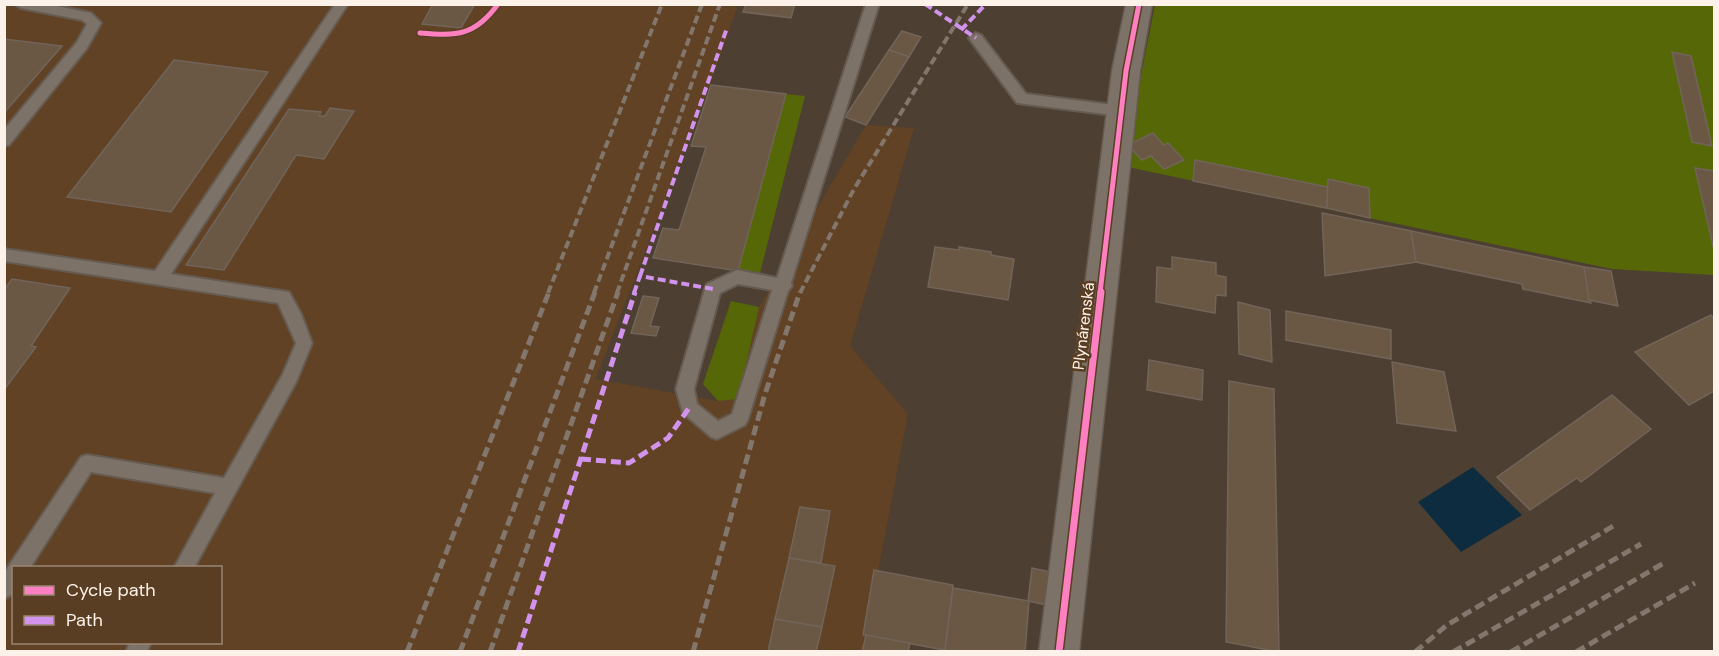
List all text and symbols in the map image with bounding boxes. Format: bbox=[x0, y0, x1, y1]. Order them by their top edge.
street label: Plynárenská bbox=[1068, 281, 1099, 371]
legend bbox=[12, 566, 222, 644]
text: Cycle path bbox=[66, 578, 156, 602]
text: Path bbox=[66, 608, 103, 632]

